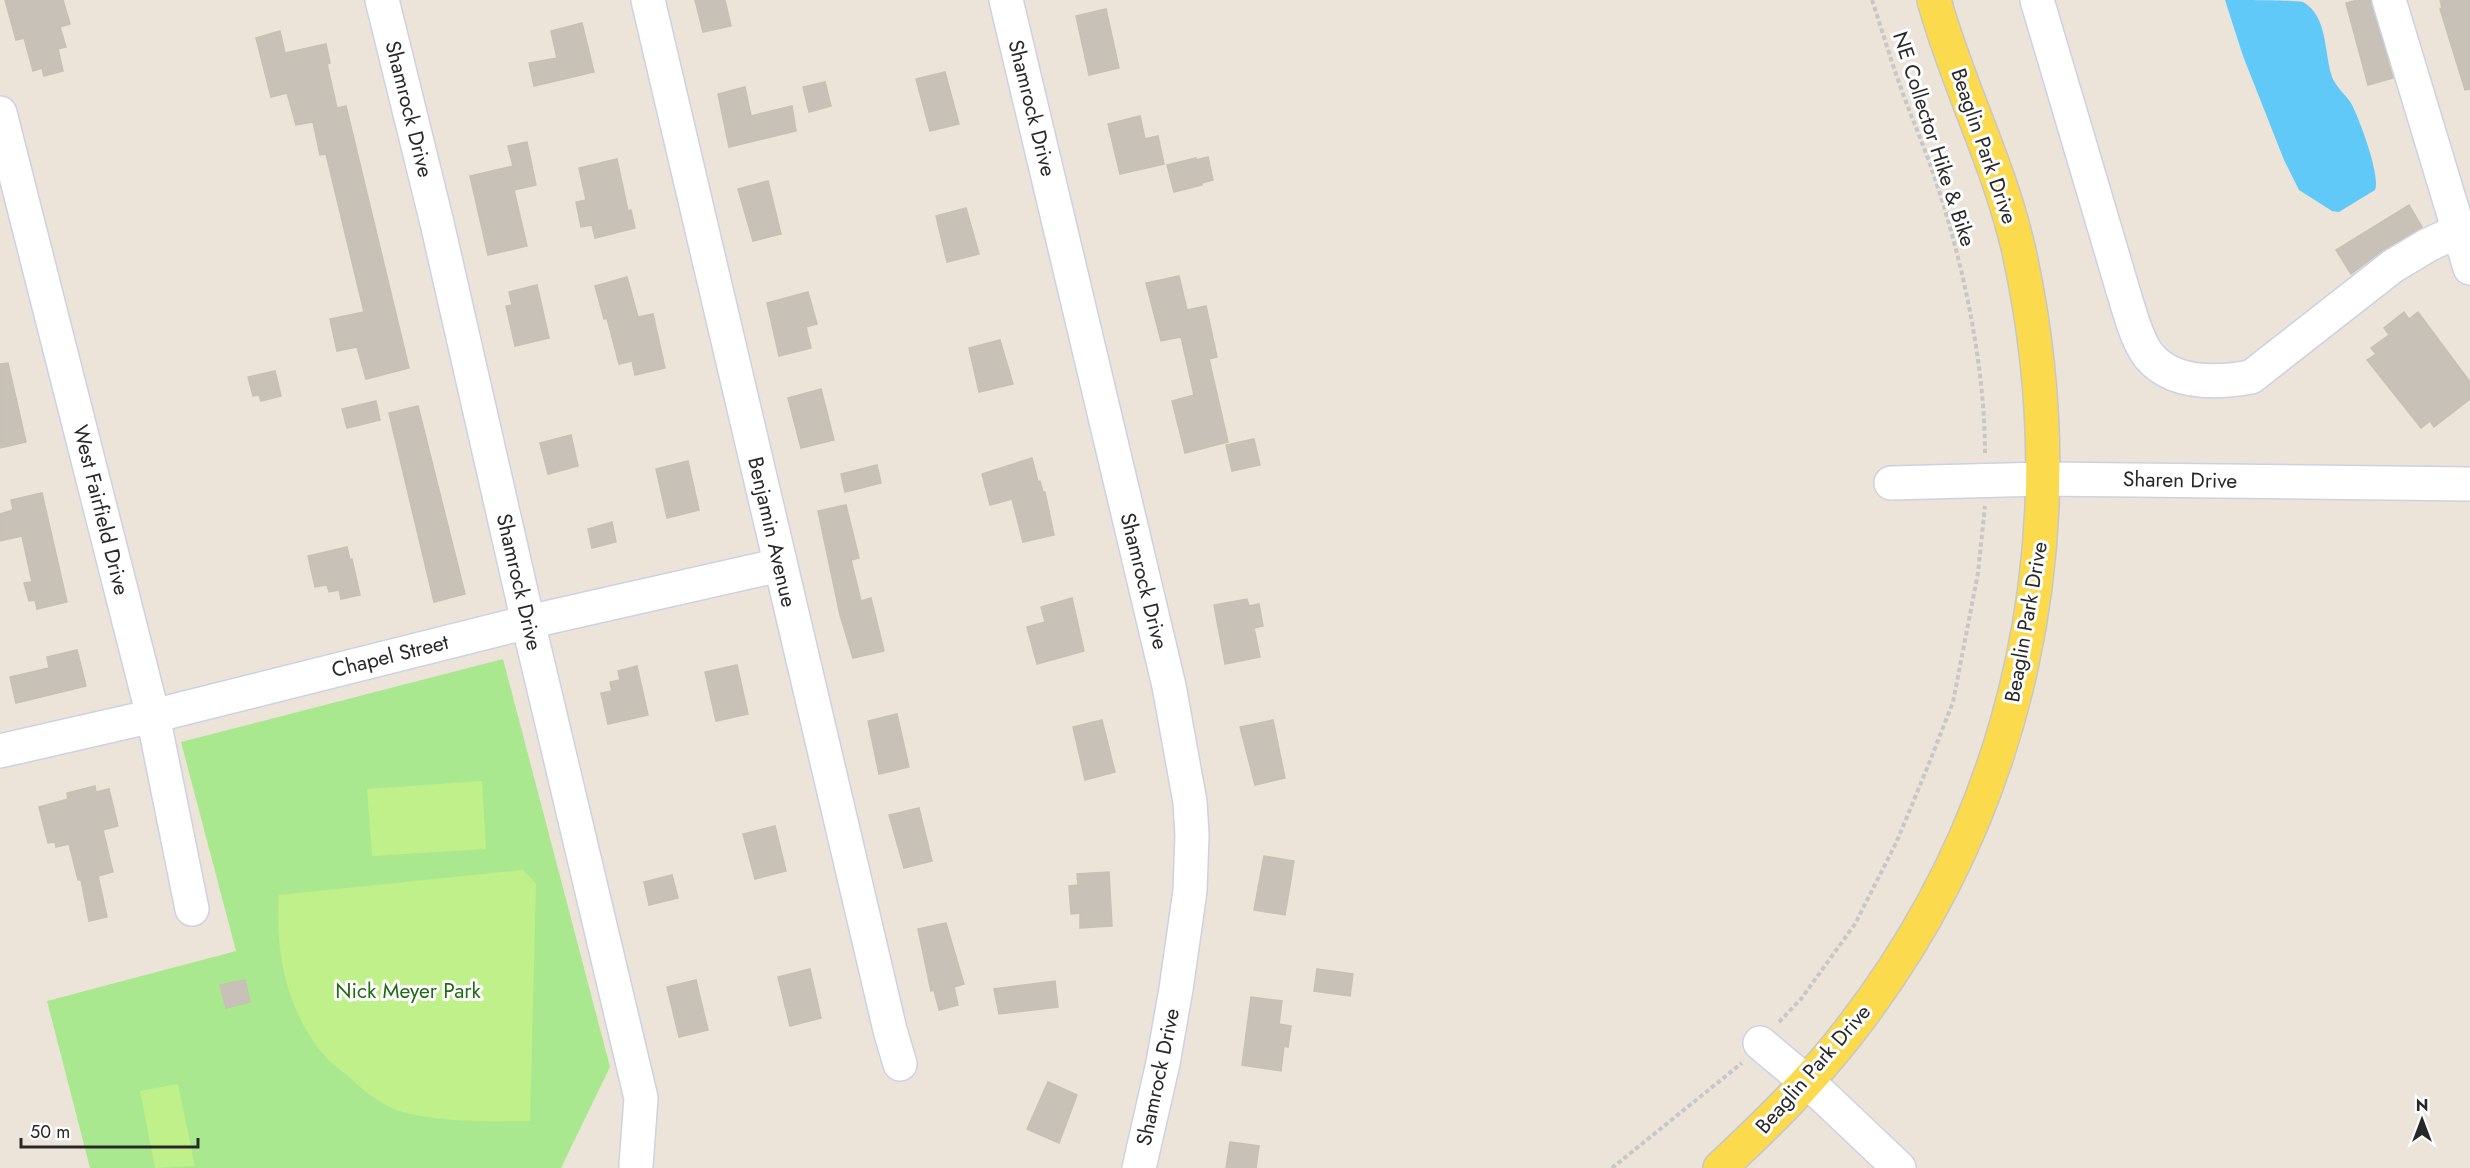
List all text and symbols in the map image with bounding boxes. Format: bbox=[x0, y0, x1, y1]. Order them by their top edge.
street label: NE Collector Hike & Bike bbox=[1885, 28, 1983, 251]
street label: Shamrock Drive bbox=[1001, 37, 1063, 180]
street label: Shamrock Drive bbox=[378, 38, 440, 181]
street label: Beaglin Park Drive bbox=[1943, 64, 2025, 228]
street label: West Fairfield Drive bbox=[65, 422, 137, 598]
street label: Benjamin Avenue bbox=[740, 454, 804, 610]
street label: Sharen Drive bbox=[2123, 464, 2238, 496]
street label: Shamrock Drive bbox=[1113, 510, 1175, 653]
street label: Shamrock Drive bbox=[489, 511, 549, 654]
street label: Beaglin Park Drive bbox=[1997, 539, 2055, 705]
street label: Chapel Street bbox=[328, 627, 452, 685]
park label: Nick Meyer Park bbox=[335, 976, 481, 1006]
street label: Beaglin Park Drive bbox=[1748, 998, 1878, 1140]
street label: Shamrock Drive bbox=[1129, 1005, 1187, 1148]
north arrow bbox=[2392, 1090, 2452, 1150]
text: N bbox=[2416, 1094, 2428, 1117]
scale bar bbox=[21, 1111, 198, 1149]
text: 50 m bbox=[30, 1119, 70, 1145]

